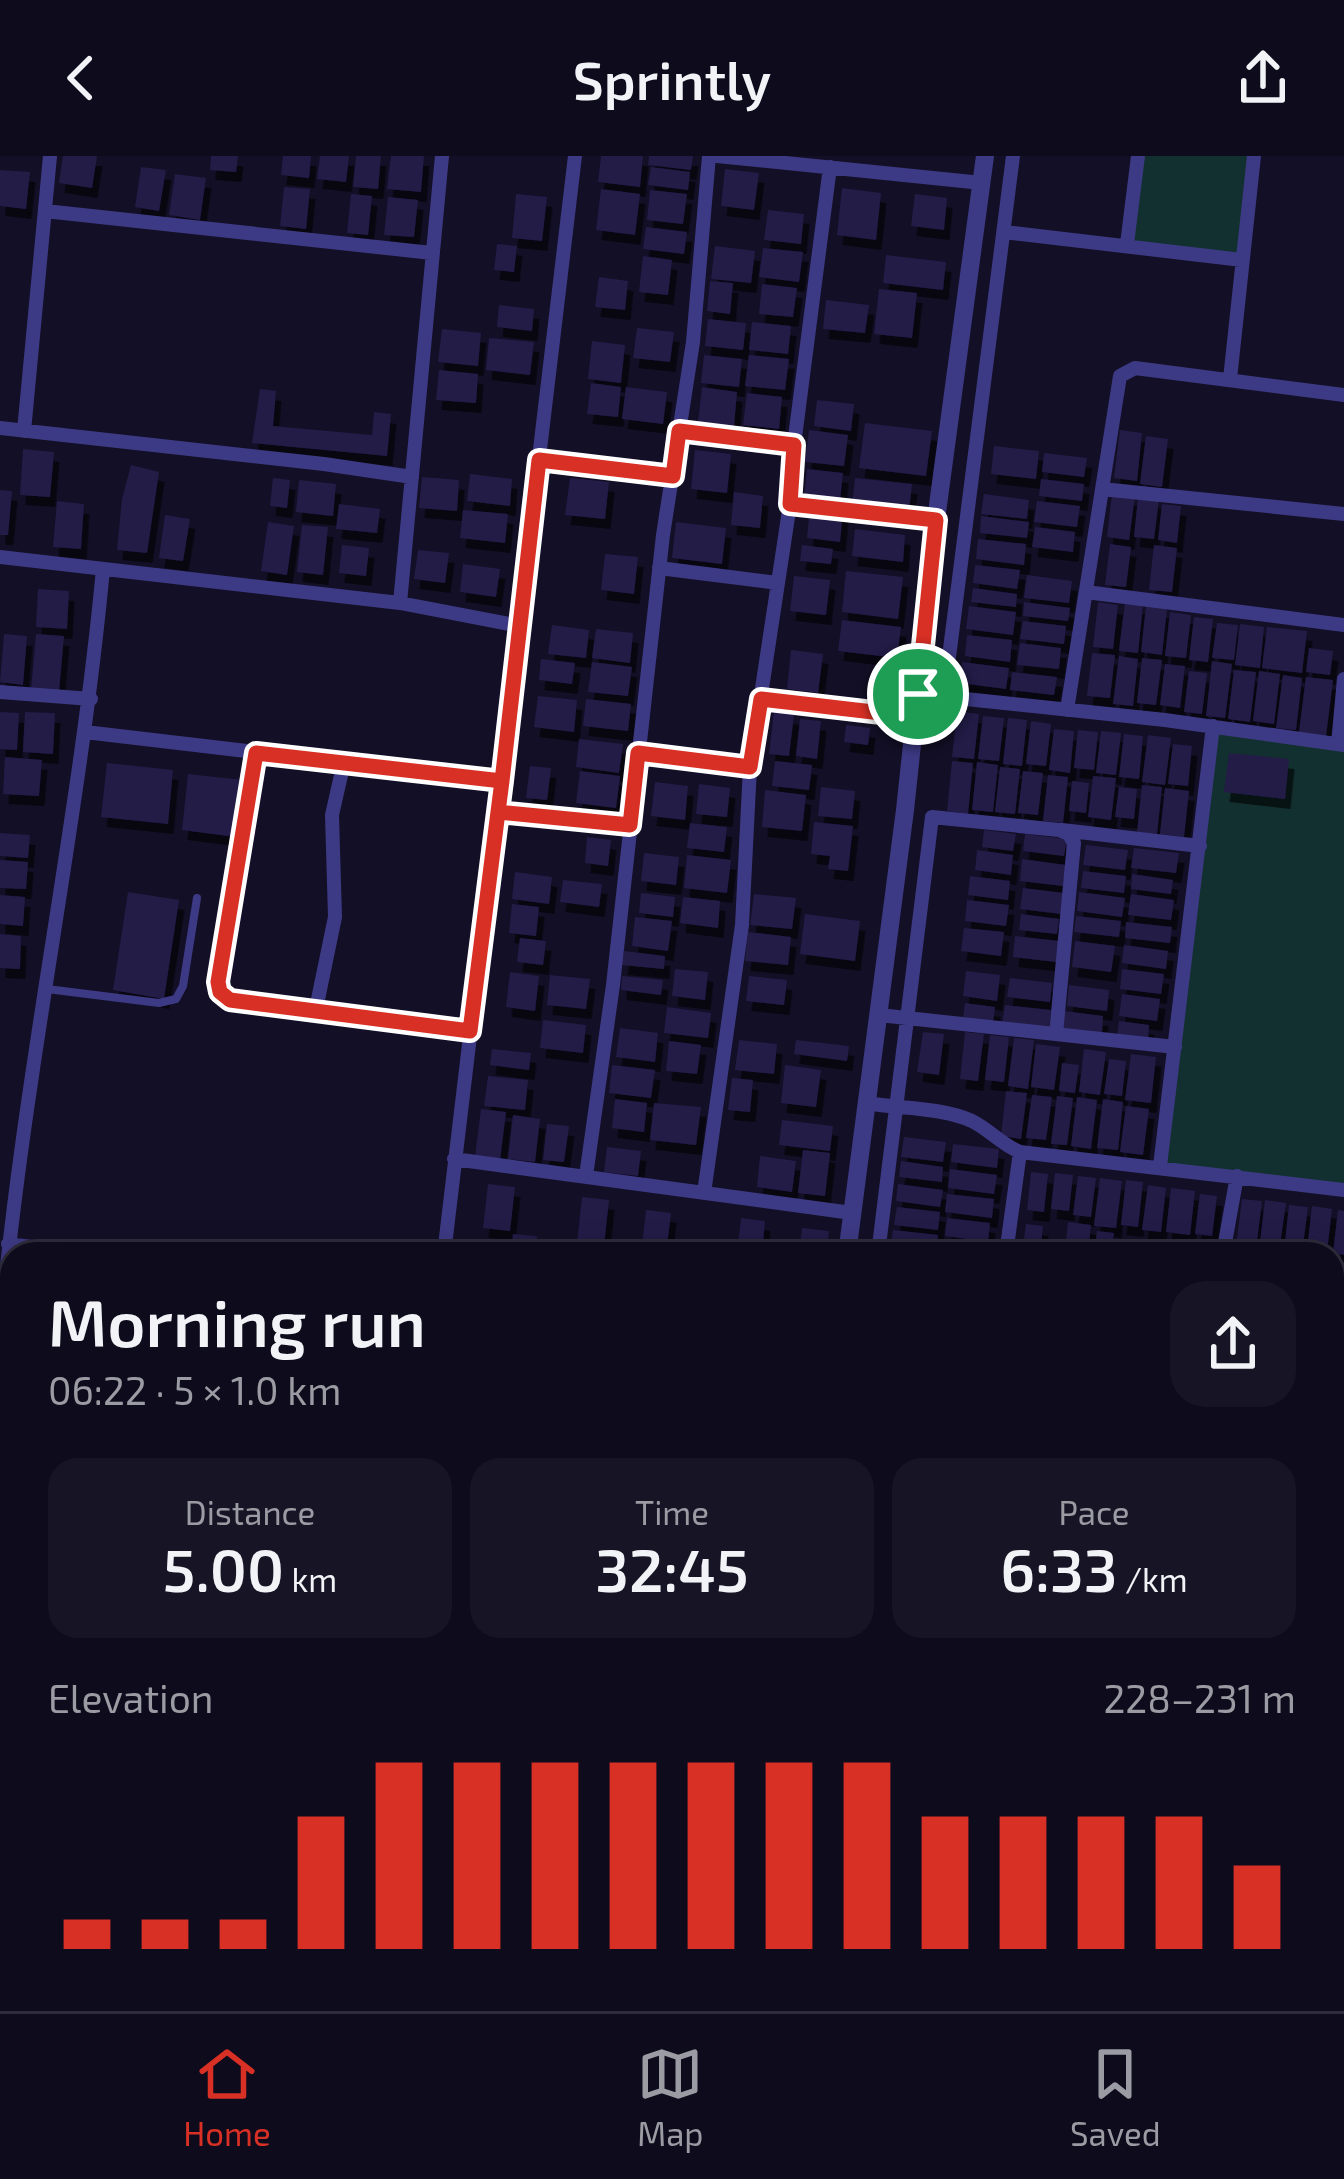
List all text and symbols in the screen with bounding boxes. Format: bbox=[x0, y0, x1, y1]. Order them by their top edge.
icon: back bbox=[48, 45, 114, 111]
icon: share bbox=[1230, 45, 1296, 111]
text: Sprintly bbox=[573, 46, 771, 111]
pin bbox=[867, 643, 969, 745]
icon: arrive bbox=[885, 661, 951, 727]
text: Morning run bbox=[48, 1281, 426, 1360]
button: share bbox=[1170, 1281, 1296, 1407]
text: 06:22 · 5 × 1.0 km bbox=[48, 1366, 341, 1413]
text: Distance bbox=[185, 1492, 315, 1532]
text: Time bbox=[635, 1492, 709, 1532]
text: Pace bbox=[1058, 1492, 1130, 1532]
text: 5.00 bbox=[163, 1532, 284, 1604]
text: 32:45 bbox=[595, 1532, 749, 1604]
text: 6:33 bbox=[1000, 1532, 1118, 1604]
text: km bbox=[284, 1559, 337, 1599]
text: /km bbox=[1118, 1559, 1188, 1599]
text: Elevation bbox=[48, 1674, 213, 1721]
text: 228–231 m bbox=[1103, 1674, 1296, 1721]
tab: Home bbox=[183, 2041, 271, 2153]
tab: Map bbox=[637, 2041, 704, 2153]
tab: Saved bbox=[1070, 2041, 1161, 2153]

